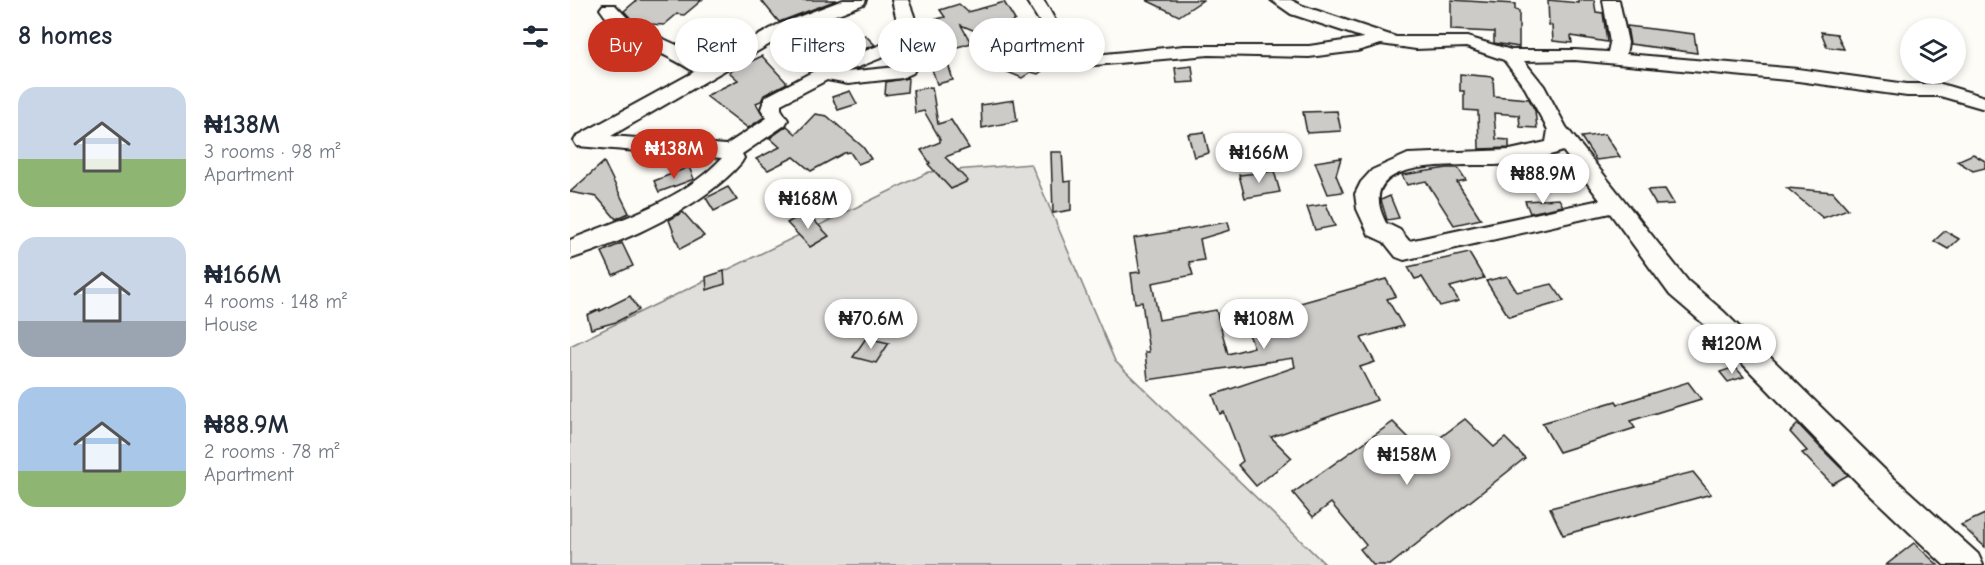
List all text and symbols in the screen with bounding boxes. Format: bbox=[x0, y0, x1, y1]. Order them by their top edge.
chip: Buy bbox=[588, 18, 663, 72]
chip: Rent bbox=[675, 18, 758, 72]
chip: Filters bbox=[770, 18, 866, 72]
chip: New bbox=[878, 18, 957, 72]
chip: Apartment bbox=[969, 18, 1105, 72]
map controls bbox=[1900, 18, 1966, 84]
button: layers bbox=[1900, 18, 1966, 84]
icon: filters bbox=[519, 20, 552, 53]
text: 8 homes bbox=[18, 21, 112, 51]
text: ₦138M bbox=[204, 110, 280, 140]
icon: home bbox=[66, 111, 138, 183]
pin: ₦138M bbox=[632, 129, 716, 180]
pin: ₦166M bbox=[1217, 133, 1301, 184]
text: ₦138M bbox=[645, 137, 703, 160]
text: 3 rooms · 98 m² bbox=[204, 140, 340, 163]
text: ₦166M bbox=[1229, 141, 1289, 164]
pin: ₦88.9M bbox=[1494, 154, 1592, 205]
text: ₦88.9M bbox=[1510, 162, 1576, 185]
text: Apartment bbox=[204, 163, 294, 186]
pin: ₦168M bbox=[766, 179, 850, 230]
text: ₦168M bbox=[778, 187, 838, 210]
text: ₦166M bbox=[204, 260, 281, 290]
icon: home bbox=[66, 261, 138, 333]
text: 4 rooms · 148 m² bbox=[204, 290, 347, 313]
pin: ₦70.6M bbox=[822, 299, 920, 350]
pin: ₦108M bbox=[1222, 299, 1306, 350]
text: ₦70.6M bbox=[838, 307, 904, 330]
text: ₦108M bbox=[1234, 307, 1294, 330]
text: House bbox=[204, 313, 258, 336]
pin: ₦120M bbox=[1690, 324, 1774, 375]
text: ₦120M bbox=[1702, 332, 1762, 355]
text: ₦88.9M bbox=[204, 410, 289, 440]
icon: home bbox=[66, 411, 138, 483]
pin: ₦158M bbox=[1365, 435, 1449, 486]
text: 2 rooms · 78 m² bbox=[204, 440, 340, 463]
text: ₦158M bbox=[1377, 443, 1437, 466]
text: Apartment bbox=[204, 463, 294, 486]

